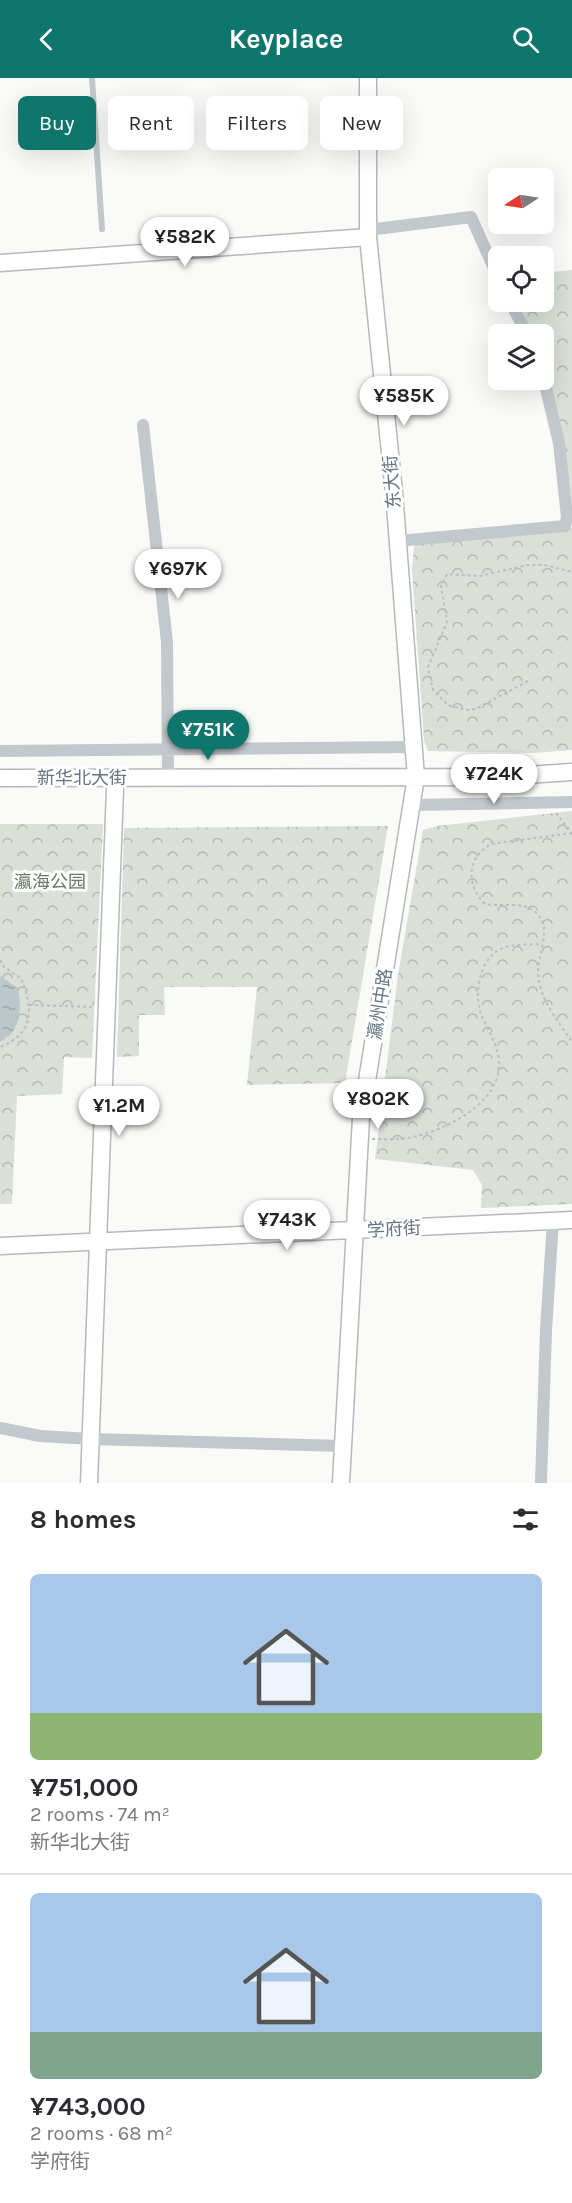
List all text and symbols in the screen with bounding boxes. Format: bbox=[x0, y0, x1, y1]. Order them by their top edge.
icon: back bbox=[30, 23, 63, 56]
text: Keyplace bbox=[229, 23, 343, 55]
icon: search bbox=[509, 23, 542, 56]
chip: Buy bbox=[18, 96, 96, 150]
chip: Rent bbox=[108, 96, 194, 150]
chip: Filters bbox=[206, 96, 308, 150]
chip: New bbox=[320, 96, 403, 150]
north arrow bbox=[488, 168, 554, 234]
map controls bbox=[488, 168, 554, 390]
pin: ¥582K bbox=[143, 217, 227, 268]
text: ¥582K bbox=[154, 225, 216, 248]
button: locate bbox=[488, 246, 554, 312]
button: layers bbox=[488, 324, 554, 390]
pin: ¥585K bbox=[362, 376, 446, 427]
text: ¥585K bbox=[373, 384, 435, 407]
street label: 东大街 bbox=[379, 454, 405, 510]
pin: ¥697K bbox=[136, 549, 220, 600]
text: ¥697K bbox=[148, 557, 208, 580]
pin: ¥751K bbox=[166, 710, 250, 761]
text: ¥751K bbox=[181, 718, 235, 741]
pin: ¥724K bbox=[452, 754, 536, 805]
text: ¥724K bbox=[465, 762, 523, 785]
street label: 新华北大街 bbox=[37, 767, 127, 789]
park label: 瀛海公园 bbox=[14, 871, 86, 893]
street label: 瀛州中路 bbox=[364, 967, 396, 1041]
pin: ¥802K bbox=[336, 1079, 420, 1130]
pin: ¥1.2M bbox=[77, 1086, 161, 1137]
text: ¥802K bbox=[347, 1087, 409, 1110]
text: ¥1.2M bbox=[93, 1094, 145, 1117]
pin: ¥743K bbox=[245, 1200, 329, 1251]
text: ¥743K bbox=[257, 1208, 317, 1231]
street label: 学府街 bbox=[366, 1217, 422, 1241]
icon: filters bbox=[509, 1503, 542, 1536]
text: 8 homes bbox=[30, 1504, 136, 1535]
icon: home bbox=[232, 1613, 340, 1721]
text: ¥751,000 bbox=[30, 1772, 139, 1803]
text: 2 rooms · 74 m² bbox=[30, 1803, 170, 1826]
text: 新华北大街 bbox=[30, 1831, 130, 1854]
icon: home bbox=[232, 1932, 340, 2040]
text: ¥743,000 bbox=[30, 2091, 146, 2122]
text: 2 rooms · 68 m² bbox=[30, 2122, 173, 2145]
text: 学府街 bbox=[30, 2150, 90, 2173]

